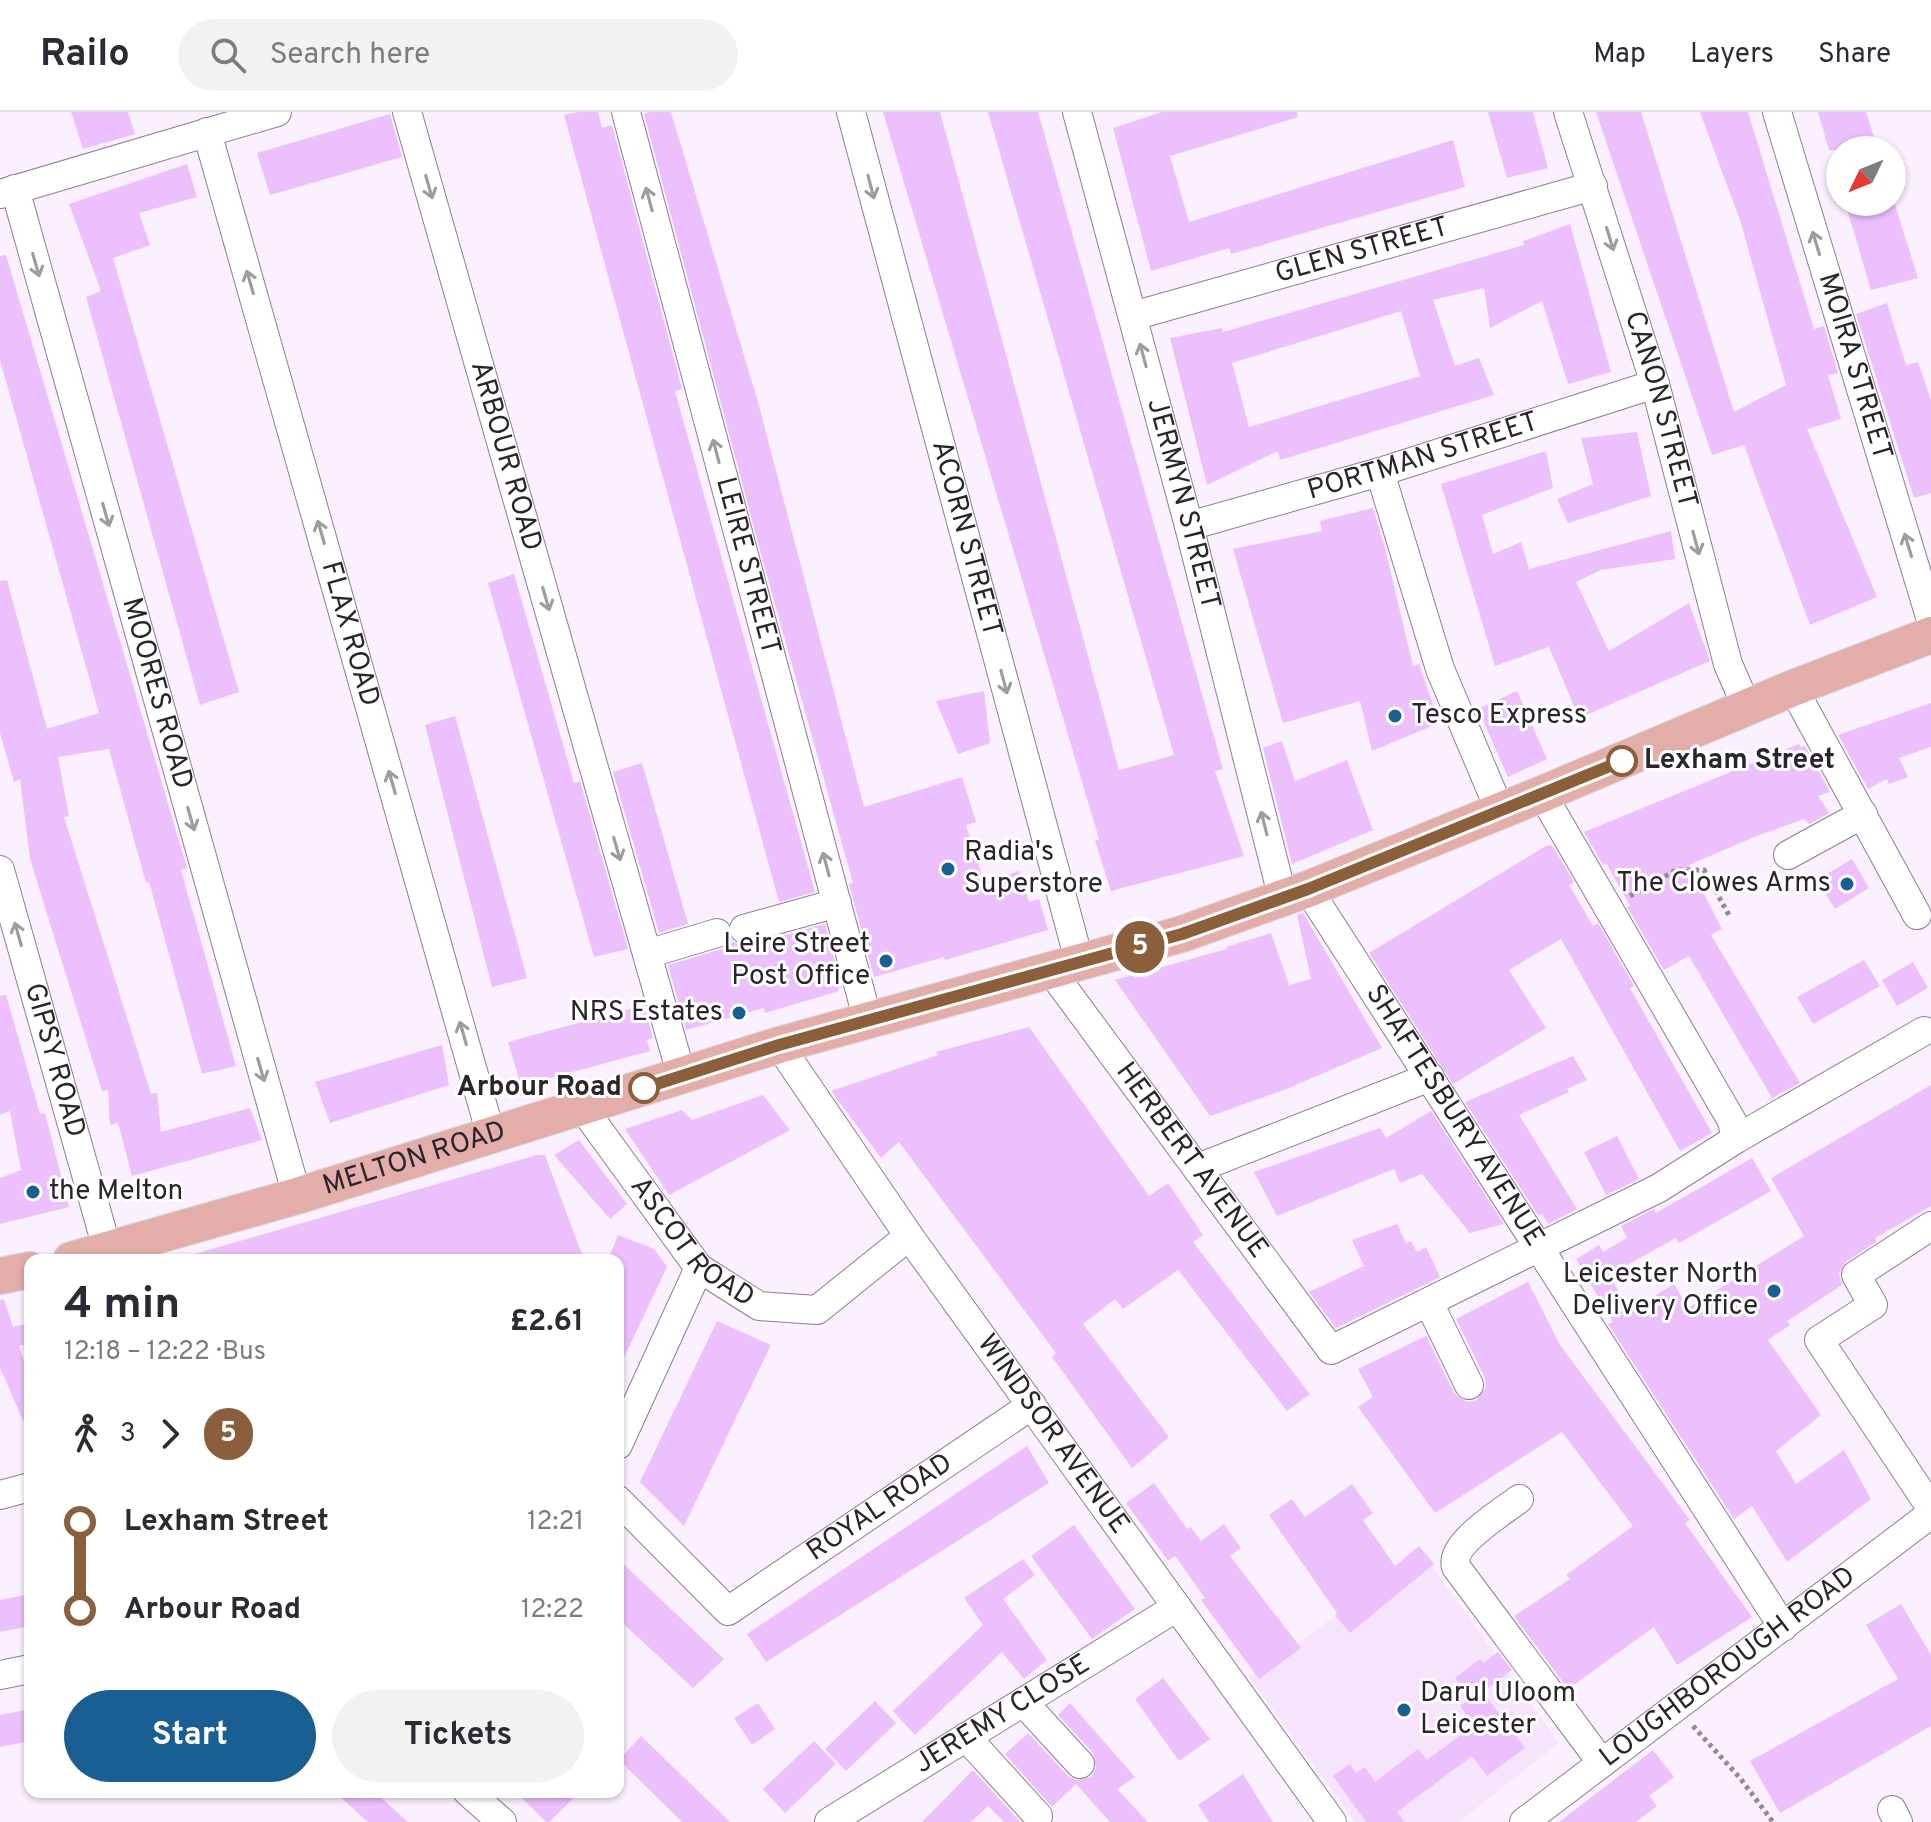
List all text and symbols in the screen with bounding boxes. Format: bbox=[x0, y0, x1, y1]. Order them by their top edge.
search box bbox=[178, 19, 738, 91]
text: Railo bbox=[40, 31, 130, 80]
icon: search bbox=[206, 33, 250, 77]
text: Search here bbox=[270, 37, 430, 74]
text: Map bbox=[1593, 37, 1646, 73]
text: Layers bbox=[1690, 37, 1774, 73]
text: Share bbox=[1818, 37, 1891, 73]
north arrow bbox=[1826, 136, 1906, 216]
map controls bbox=[1826, 136, 1906, 216]
one-way arrow bbox=[423, 174, 437, 199]
one-way arrow bbox=[865, 174, 880, 200]
one-way arrow bbox=[641, 187, 656, 213]
street label: GLEN STREET bbox=[1271, 210, 1453, 293]
one-way arrow bbox=[1603, 226, 1618, 252]
one-way arrow bbox=[1808, 231, 1822, 256]
one-way arrow bbox=[29, 251, 44, 277]
street label: MOIRA STREET bbox=[1809, 269, 1899, 464]
one-way arrow bbox=[241, 270, 256, 296]
street label: CANON STREET bbox=[1615, 307, 1705, 512]
one-way arrow bbox=[1135, 342, 1150, 368]
street label: ARBOUR ROAD bbox=[461, 357, 549, 555]
street label: JERMYN STREET bbox=[1137, 394, 1227, 613]
street label: PORTMAN STREET bbox=[1303, 404, 1543, 510]
street label: ACORN STREET bbox=[922, 437, 1009, 641]
one-way arrow bbox=[708, 438, 723, 464]
street label: LEIRE STREET bbox=[706, 473, 788, 659]
one-way arrow bbox=[100, 502, 114, 527]
one-way arrow bbox=[312, 520, 327, 546]
one-way arrow bbox=[1690, 530, 1705, 556]
one-way arrow bbox=[1900, 533, 1915, 559]
street label: FLAX ROAD bbox=[312, 557, 387, 711]
one-way arrow bbox=[539, 585, 554, 611]
street label: MOORES ROAD bbox=[112, 594, 200, 793]
one-way arrow bbox=[997, 668, 1012, 694]
place label: Tesco Express bbox=[1411, 698, 1587, 734]
marker: Tesco Express bbox=[1386, 707, 1404, 725]
place label: Lexham Street bbox=[1644, 743, 1835, 779]
marker: Lexham Street bbox=[1607, 746, 1637, 776]
one-way arrow bbox=[383, 770, 398, 796]
one-way arrow bbox=[184, 806, 199, 832]
one-way arrow bbox=[1255, 811, 1270, 837]
one-way arrow bbox=[610, 835, 625, 861]
place label: Radia's Superstore bbox=[964, 835, 1103, 903]
one-way arrow bbox=[818, 852, 833, 878]
marker: Radia's Superstore bbox=[939, 860, 957, 878]
place label: The Clowes Arms bbox=[1616, 866, 1831, 902]
marker: The Clowes Arms bbox=[1838, 875, 1856, 893]
line badge: 5 bbox=[1114, 921, 1166, 973]
one-way arrow bbox=[10, 922, 25, 948]
place label: Leire Street Post Office bbox=[723, 927, 870, 995]
text: 5 bbox=[1131, 929, 1149, 965]
marker: Leire Street Post Office bbox=[877, 952, 895, 970]
street label: SHAFTESBURY AVENUE bbox=[1357, 978, 1552, 1254]
street label: GIPSY ROAD bbox=[15, 979, 93, 1142]
place label: NRS Estates bbox=[570, 995, 723, 1031]
marker: NRS Estates bbox=[730, 1004, 748, 1022]
one-way arrow bbox=[454, 1020, 469, 1046]
one-way arrow bbox=[254, 1056, 269, 1082]
street label: HERBERT AVENUE bbox=[1107, 1056, 1276, 1266]
place label: Arbour Road bbox=[457, 1070, 622, 1106]
marker: Arbour Road bbox=[629, 1073, 659, 1103]
street label: MELTON ROAD bbox=[319, 1114, 510, 1205]
street label: ASCOT ROAD bbox=[621, 1170, 761, 1316]
place label: the Melton bbox=[49, 1174, 183, 1210]
marker: the Melton bbox=[24, 1183, 42, 1201]
place label: Leicester North Delivery Office bbox=[1563, 1257, 1758, 1325]
text: 4 min bbox=[64, 1278, 180, 1334]
marker: Leicester North Delivery Office bbox=[1765, 1282, 1783, 1300]
text: £2.61 bbox=[510, 1304, 584, 1341]
street label: WINDSOR AVENUE bbox=[968, 1328, 1137, 1542]
text: 12:18 – 12:22 · Bus bbox=[64, 1336, 266, 1369]
icon: walk bbox=[64, 1412, 108, 1456]
icon: forward bbox=[148, 1412, 192, 1456]
text: 5 bbox=[220, 1416, 237, 1452]
text: 3 bbox=[120, 1418, 136, 1451]
street label: ROYAL ROAD bbox=[800, 1446, 960, 1570]
text: Lexham Street bbox=[124, 1504, 329, 1541]
text: 12:21 bbox=[527, 1506, 584, 1539]
street label: LOUGHBOROUGH ROAD bbox=[1593, 1559, 1863, 1776]
text: Arbour Road bbox=[124, 1592, 301, 1629]
text: 12:22 bbox=[521, 1594, 584, 1627]
street label: JEREMY CLOSE bbox=[908, 1647, 1097, 1783]
place label: Darul Uloom Leicester bbox=[1420, 1676, 1576, 1744]
button: Start bbox=[64, 1690, 316, 1782]
button: Tickets bbox=[332, 1690, 584, 1782]
marker: Darul Uloom Leicester bbox=[1395, 1701, 1413, 1719]

